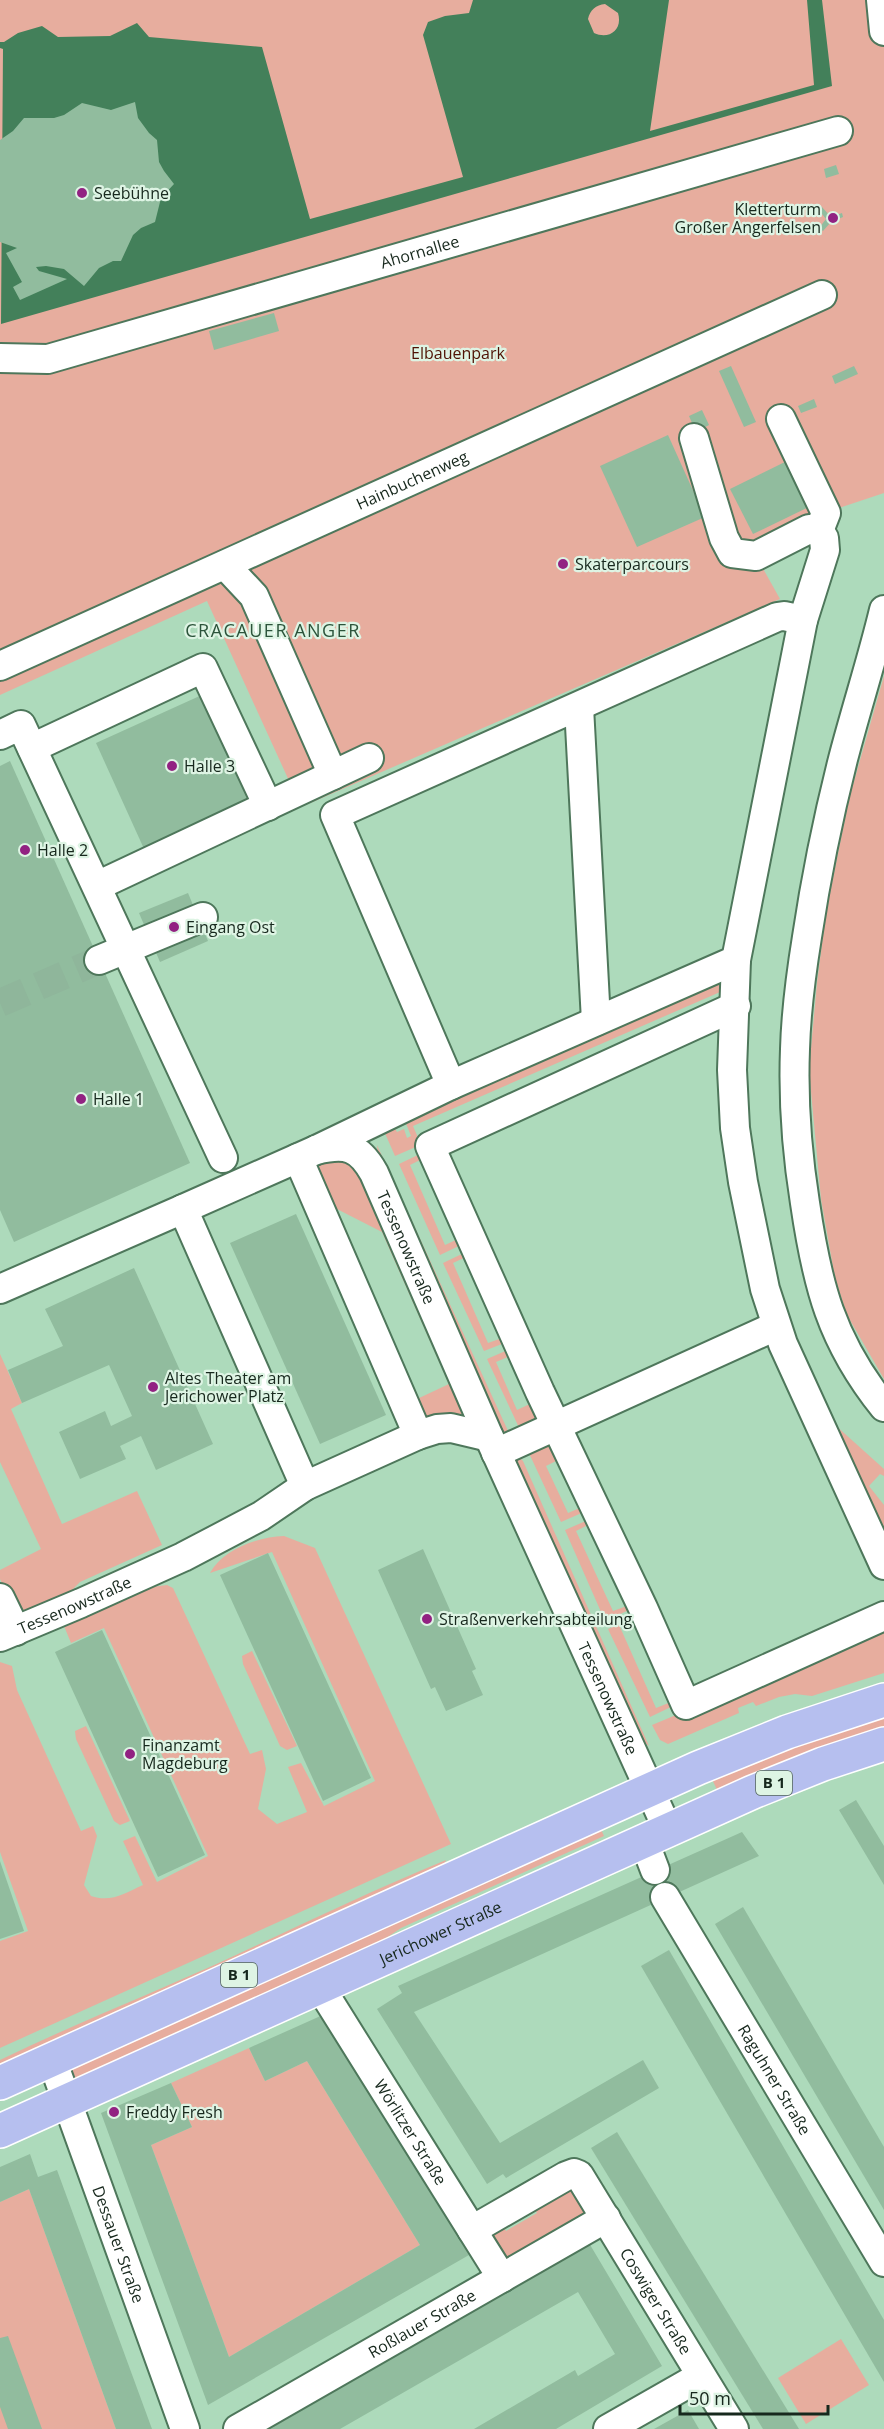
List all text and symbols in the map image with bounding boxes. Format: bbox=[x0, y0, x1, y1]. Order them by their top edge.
place label: Seebühne bbox=[94, 182, 169, 204]
marker: Seebühne bbox=[75, 186, 89, 200]
place label: Kletterturm Großer Angerfelsen bbox=[675, 198, 821, 238]
marker: Kletterturm Großer Angerfelsen bbox=[826, 211, 840, 225]
street label: Ahornallee bbox=[378, 230, 462, 273]
park label: Elbauenpark bbox=[411, 342, 506, 364]
street label: Hainbuchenweg bbox=[353, 445, 472, 515]
place label: Skaterparcours bbox=[575, 553, 689, 575]
marker: Skaterparcours bbox=[556, 557, 570, 571]
district label: CRACAUER ANGER bbox=[185, 618, 361, 642]
place label: Halle 3 bbox=[184, 755, 235, 777]
marker: Halle 3 bbox=[165, 759, 179, 773]
place label: Halle 2 bbox=[37, 839, 88, 861]
marker: Halle 2 bbox=[18, 843, 32, 857]
place label: Eingang Ost bbox=[186, 916, 275, 938]
marker: Eingang Ost bbox=[167, 920, 181, 934]
place label: Halle 1 bbox=[93, 1088, 144, 1110]
marker: Halle 1 bbox=[74, 1092, 88, 1106]
street label: Tessenowstraße bbox=[372, 1187, 441, 1307]
place label: Altes Theater am Jerichower Platz bbox=[163, 1367, 291, 1407]
marker: Altes Theater am Jerichower Platz bbox=[146, 1380, 160, 1394]
street label: Tessenowstraße bbox=[14, 1571, 135, 1639]
place label: Straßenverkehrsabteilung bbox=[439, 1608, 633, 1630]
marker: Straßenverkehrsabteilung bbox=[420, 1612, 434, 1626]
street label: Tessenowstraße bbox=[573, 1638, 643, 1758]
place label: Finanzamt Magdeburg bbox=[142, 1734, 228, 1774]
marker: Finanzamt Magdeburg bbox=[123, 1747, 137, 1761]
road number: B 1 bbox=[756, 1771, 792, 1795]
street label: Jerichower Straße bbox=[374, 1896, 505, 1971]
road number: B 1 bbox=[221, 1963, 257, 1987]
street label: Raguhner Straße bbox=[733, 2020, 816, 2139]
street label: Wörlitzer Straße bbox=[369, 2075, 452, 2189]
place label: Freddy Fresh bbox=[126, 2101, 223, 2123]
marker: Freddy Fresh bbox=[107, 2105, 121, 2119]
street label: Dessauer Straße bbox=[87, 2183, 150, 2306]
street label: Coswiger Straße bbox=[615, 2244, 697, 2358]
street label: Roßlauer Straße bbox=[364, 2284, 480, 2363]
scale bar bbox=[680, 2378, 828, 2416]
text: 50 m bbox=[689, 2386, 731, 2410]

